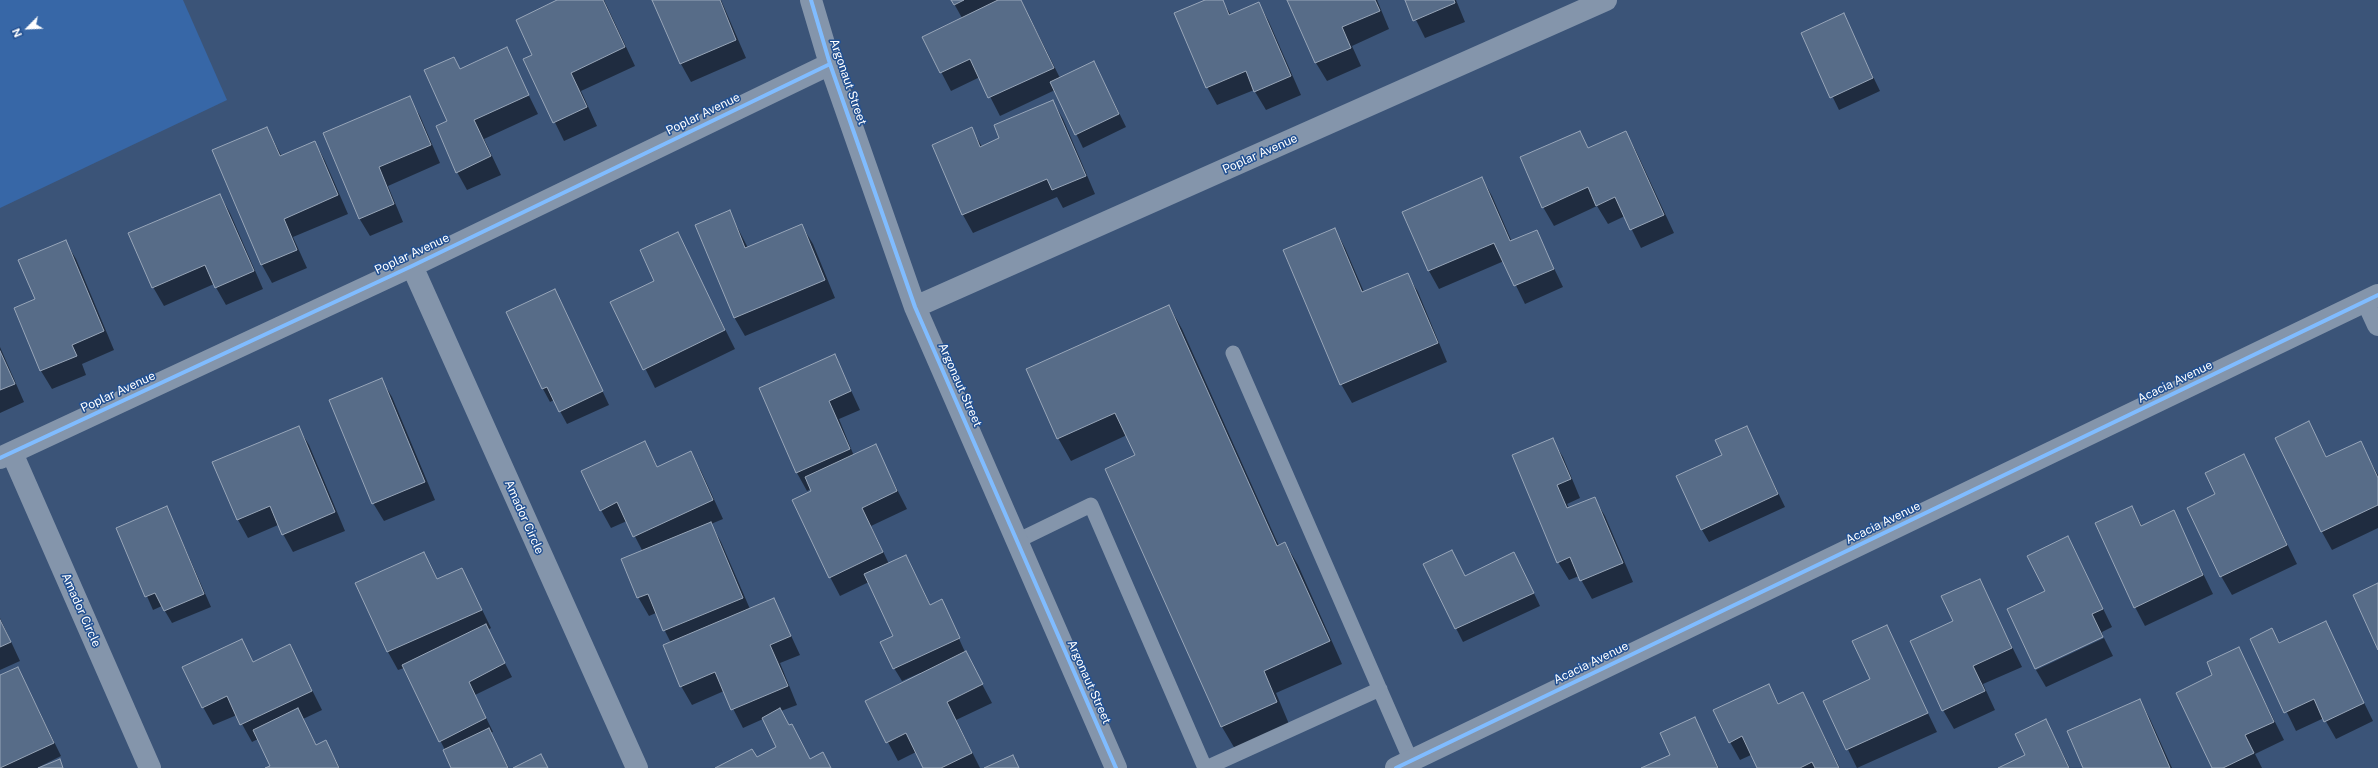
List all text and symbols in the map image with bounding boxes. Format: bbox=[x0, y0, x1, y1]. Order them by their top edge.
north arrow bbox=[8, 8, 48, 48]
text: N bbox=[10, 27, 24, 39]
street label: Argonaut Street bbox=[827, 37, 869, 127]
street label: Poplar Avenue bbox=[664, 90, 742, 138]
street label: Poplar Avenue bbox=[1220, 131, 1300, 177]
street label: Poplar Avenue bbox=[372, 230, 452, 278]
street label: Argonaut Street bbox=[935, 341, 985, 429]
street label: Acacia Avenue bbox=[2135, 358, 2215, 406]
street label: Poplar Avenue bbox=[78, 368, 158, 416]
street label: Amador Circle bbox=[501, 478, 547, 556]
street label: Acacia Avenue bbox=[1843, 499, 1923, 547]
street label: Amador Circle bbox=[58, 571, 104, 649]
street label: Argonaut Street bbox=[1064, 638, 1114, 726]
street label: Acacia Avenue bbox=[1551, 639, 1631, 687]

